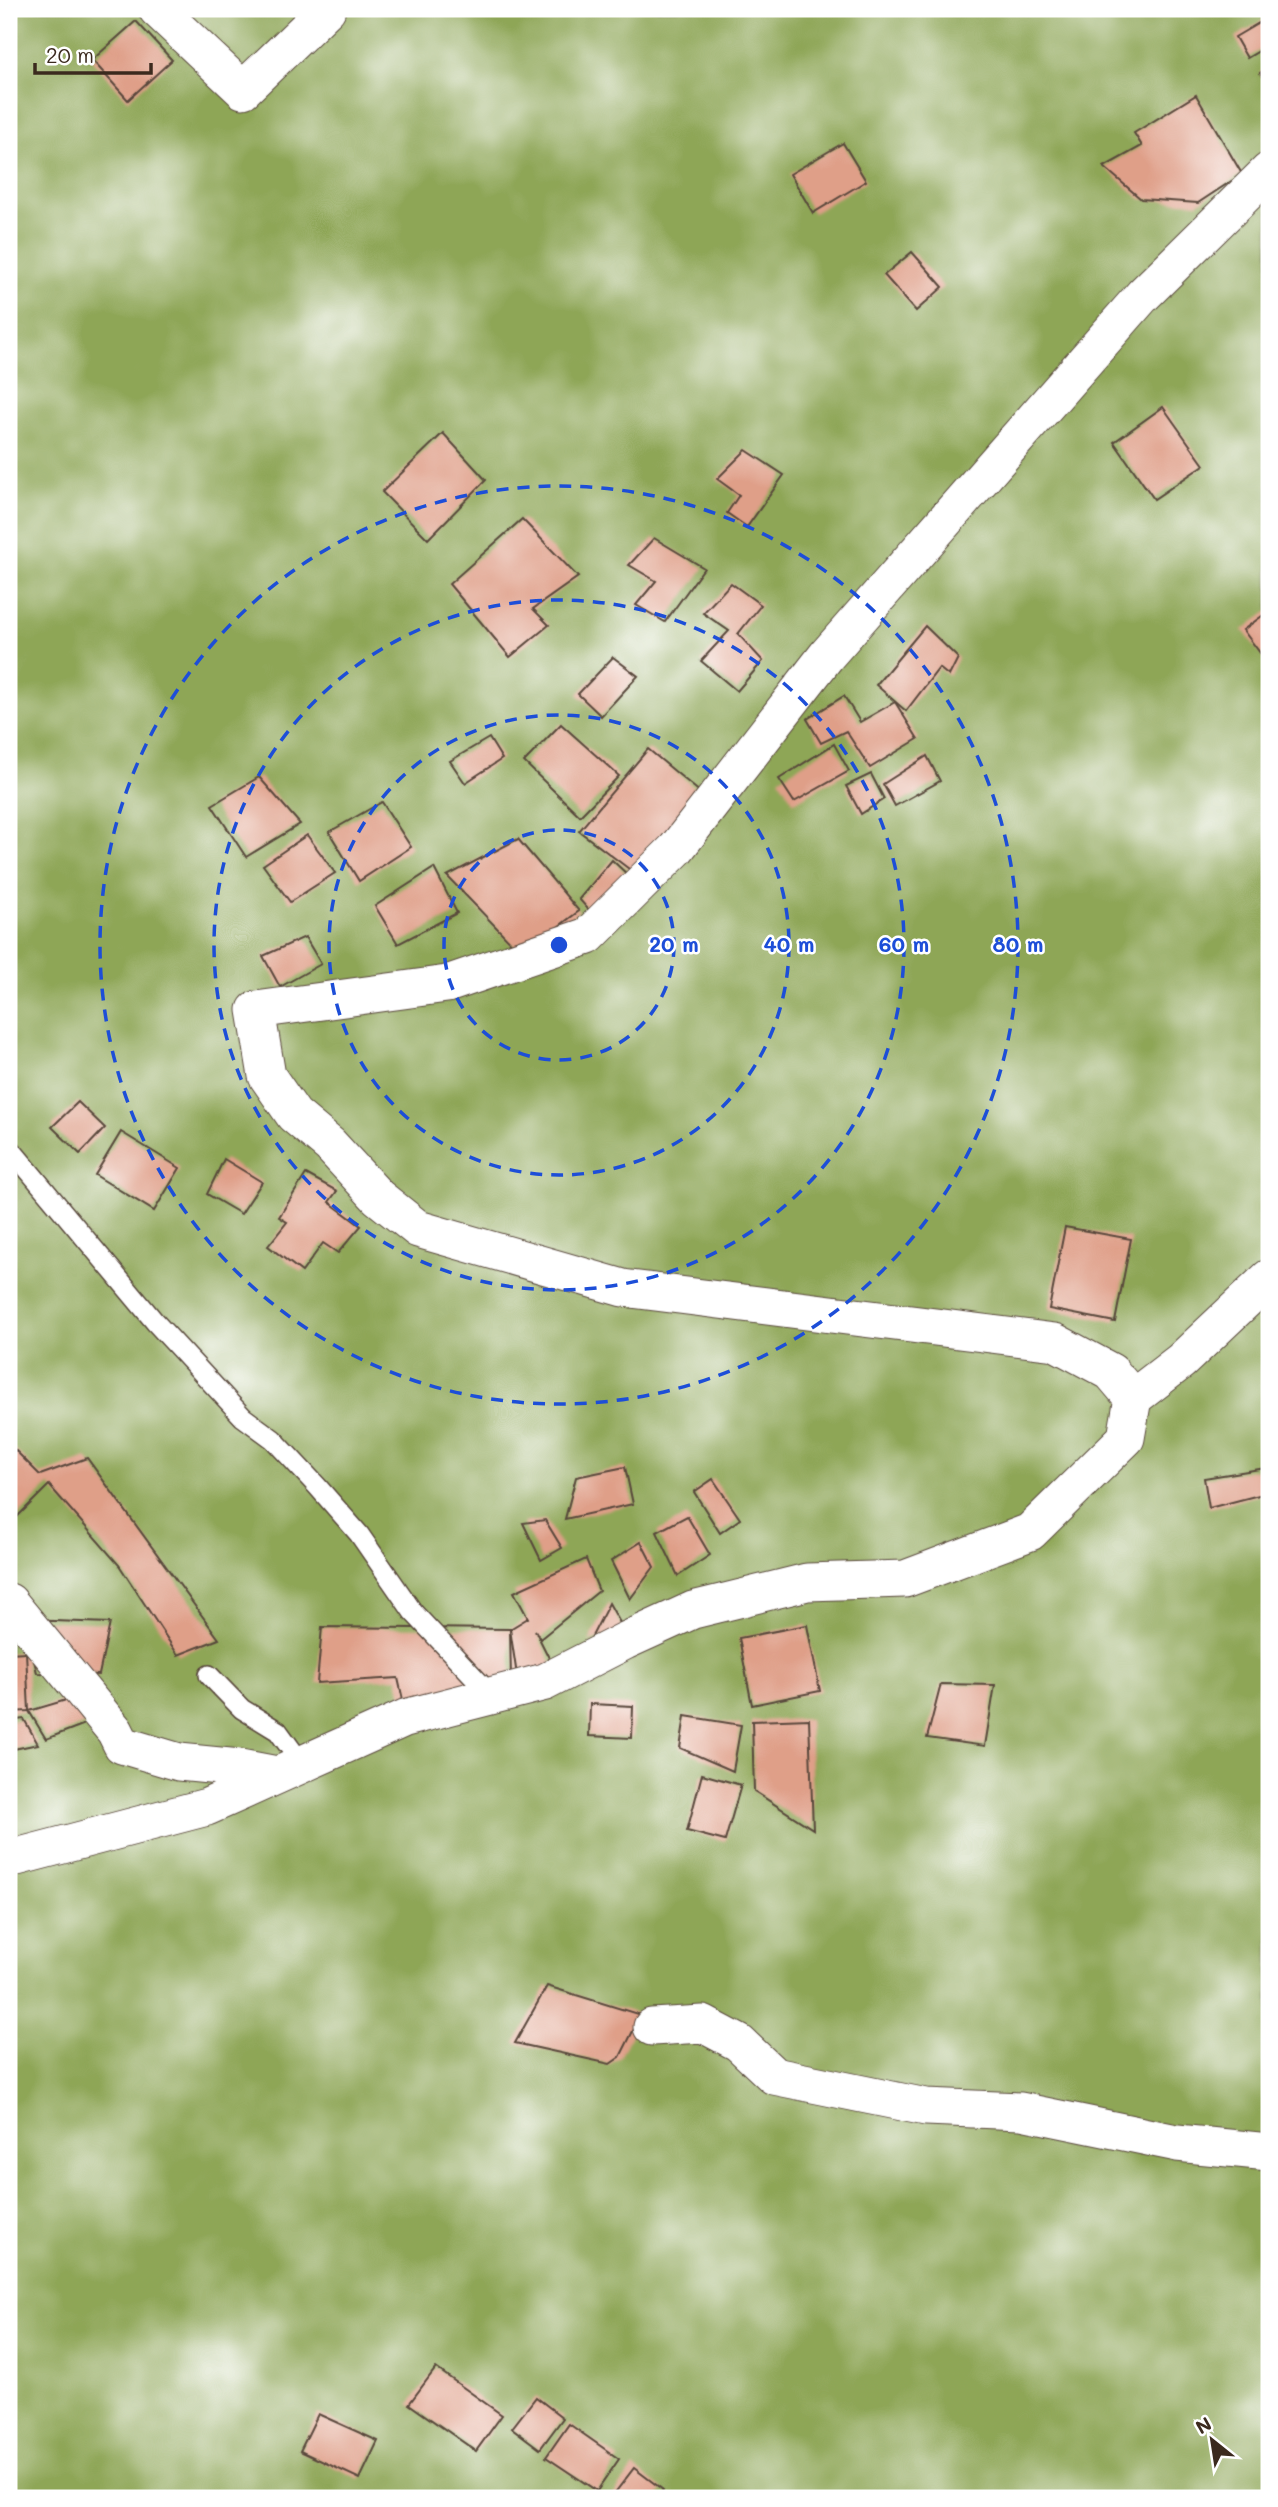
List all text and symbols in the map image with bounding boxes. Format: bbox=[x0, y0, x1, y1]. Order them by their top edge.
scale bar bbox=[35, 32, 150, 76]
text: 20 m bbox=[46, 41, 94, 68]
text: 20 m bbox=[649, 930, 699, 957]
text: 40 m bbox=[763, 930, 815, 957]
text: 60 m bbox=[879, 930, 929, 957]
text: 80 m bbox=[993, 930, 1043, 957]
centre of rings bbox=[547, 933, 571, 957]
north arrow bbox=[1176, 2406, 1246, 2476]
text: N bbox=[1191, 2410, 1216, 2439]

